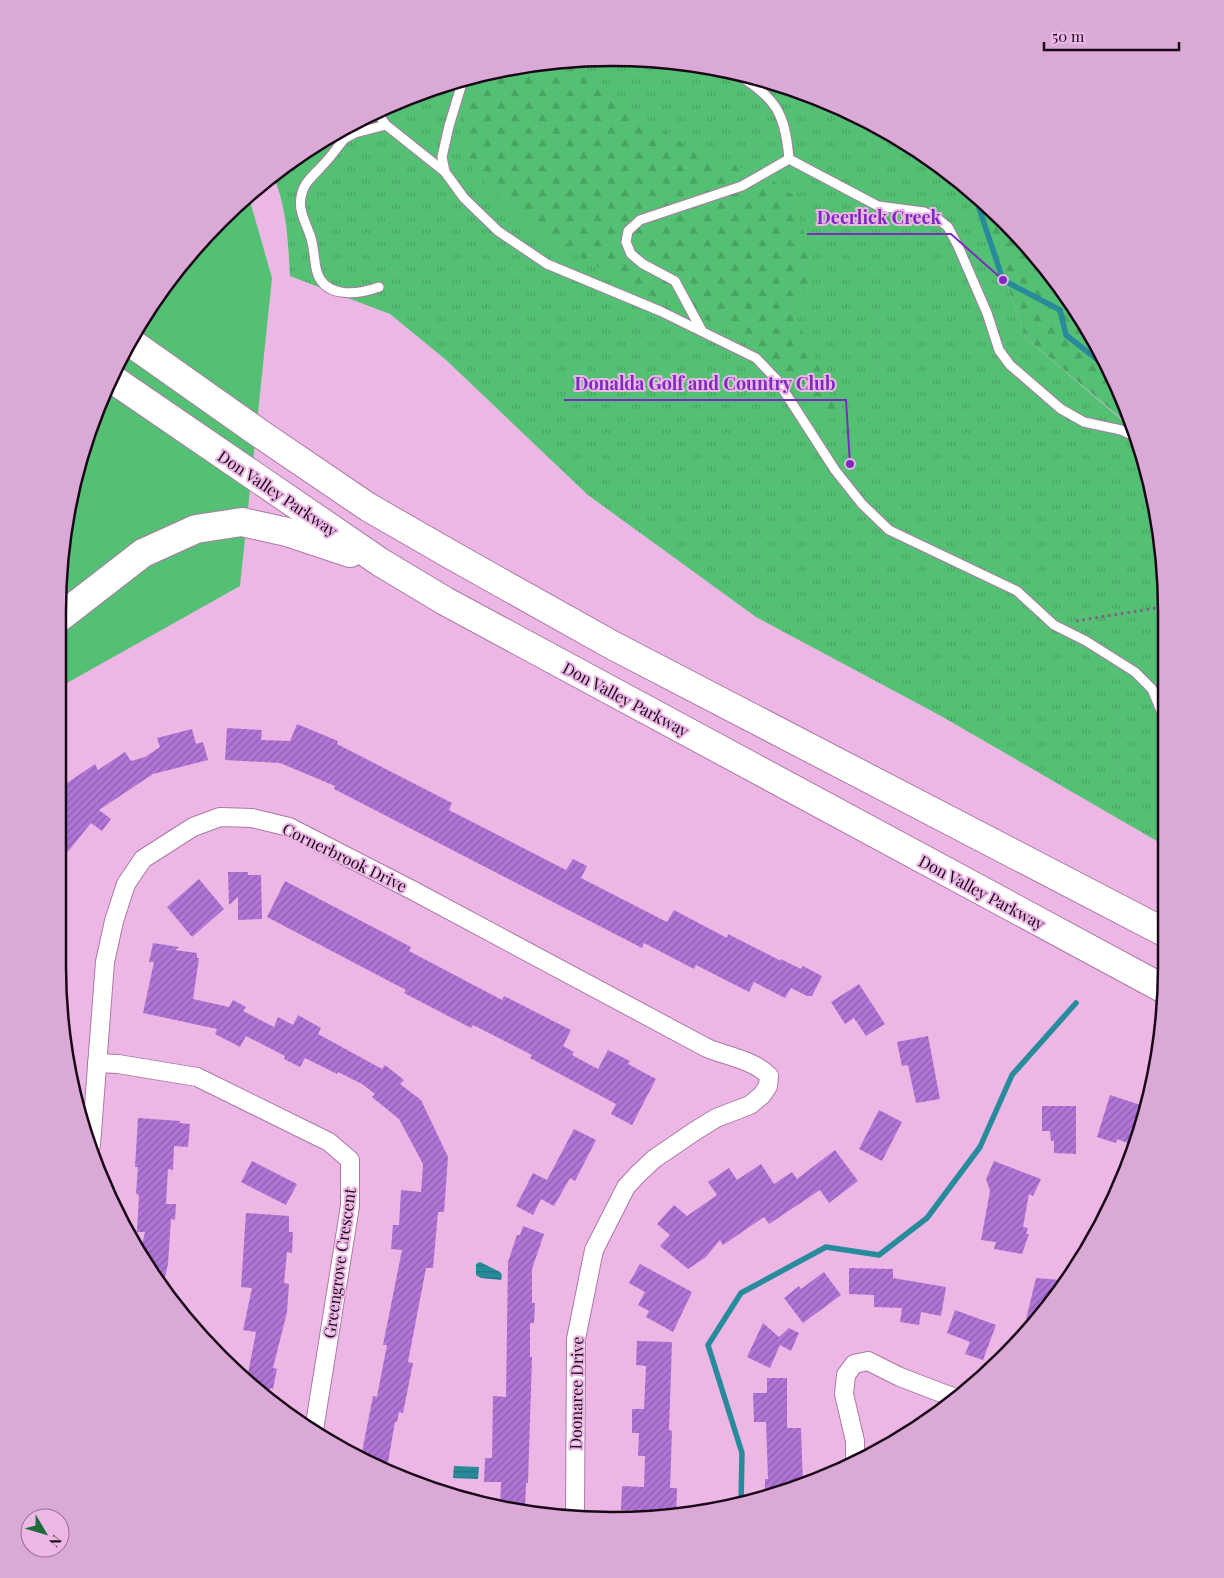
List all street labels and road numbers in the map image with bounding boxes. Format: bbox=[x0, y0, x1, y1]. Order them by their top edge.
street label: Don Valley Parkway bbox=[214, 445, 342, 541]
street label: Don Valley Parkway bbox=[559, 657, 693, 741]
street label: Cornerbrook Drive bbox=[279, 818, 411, 896]
street label: Don Valley Parkway bbox=[915, 850, 1049, 934]
street label: Greengrove Crescent bbox=[318, 1186, 360, 1339]
street label: Doonaree Drive bbox=[565, 1336, 587, 1450]

